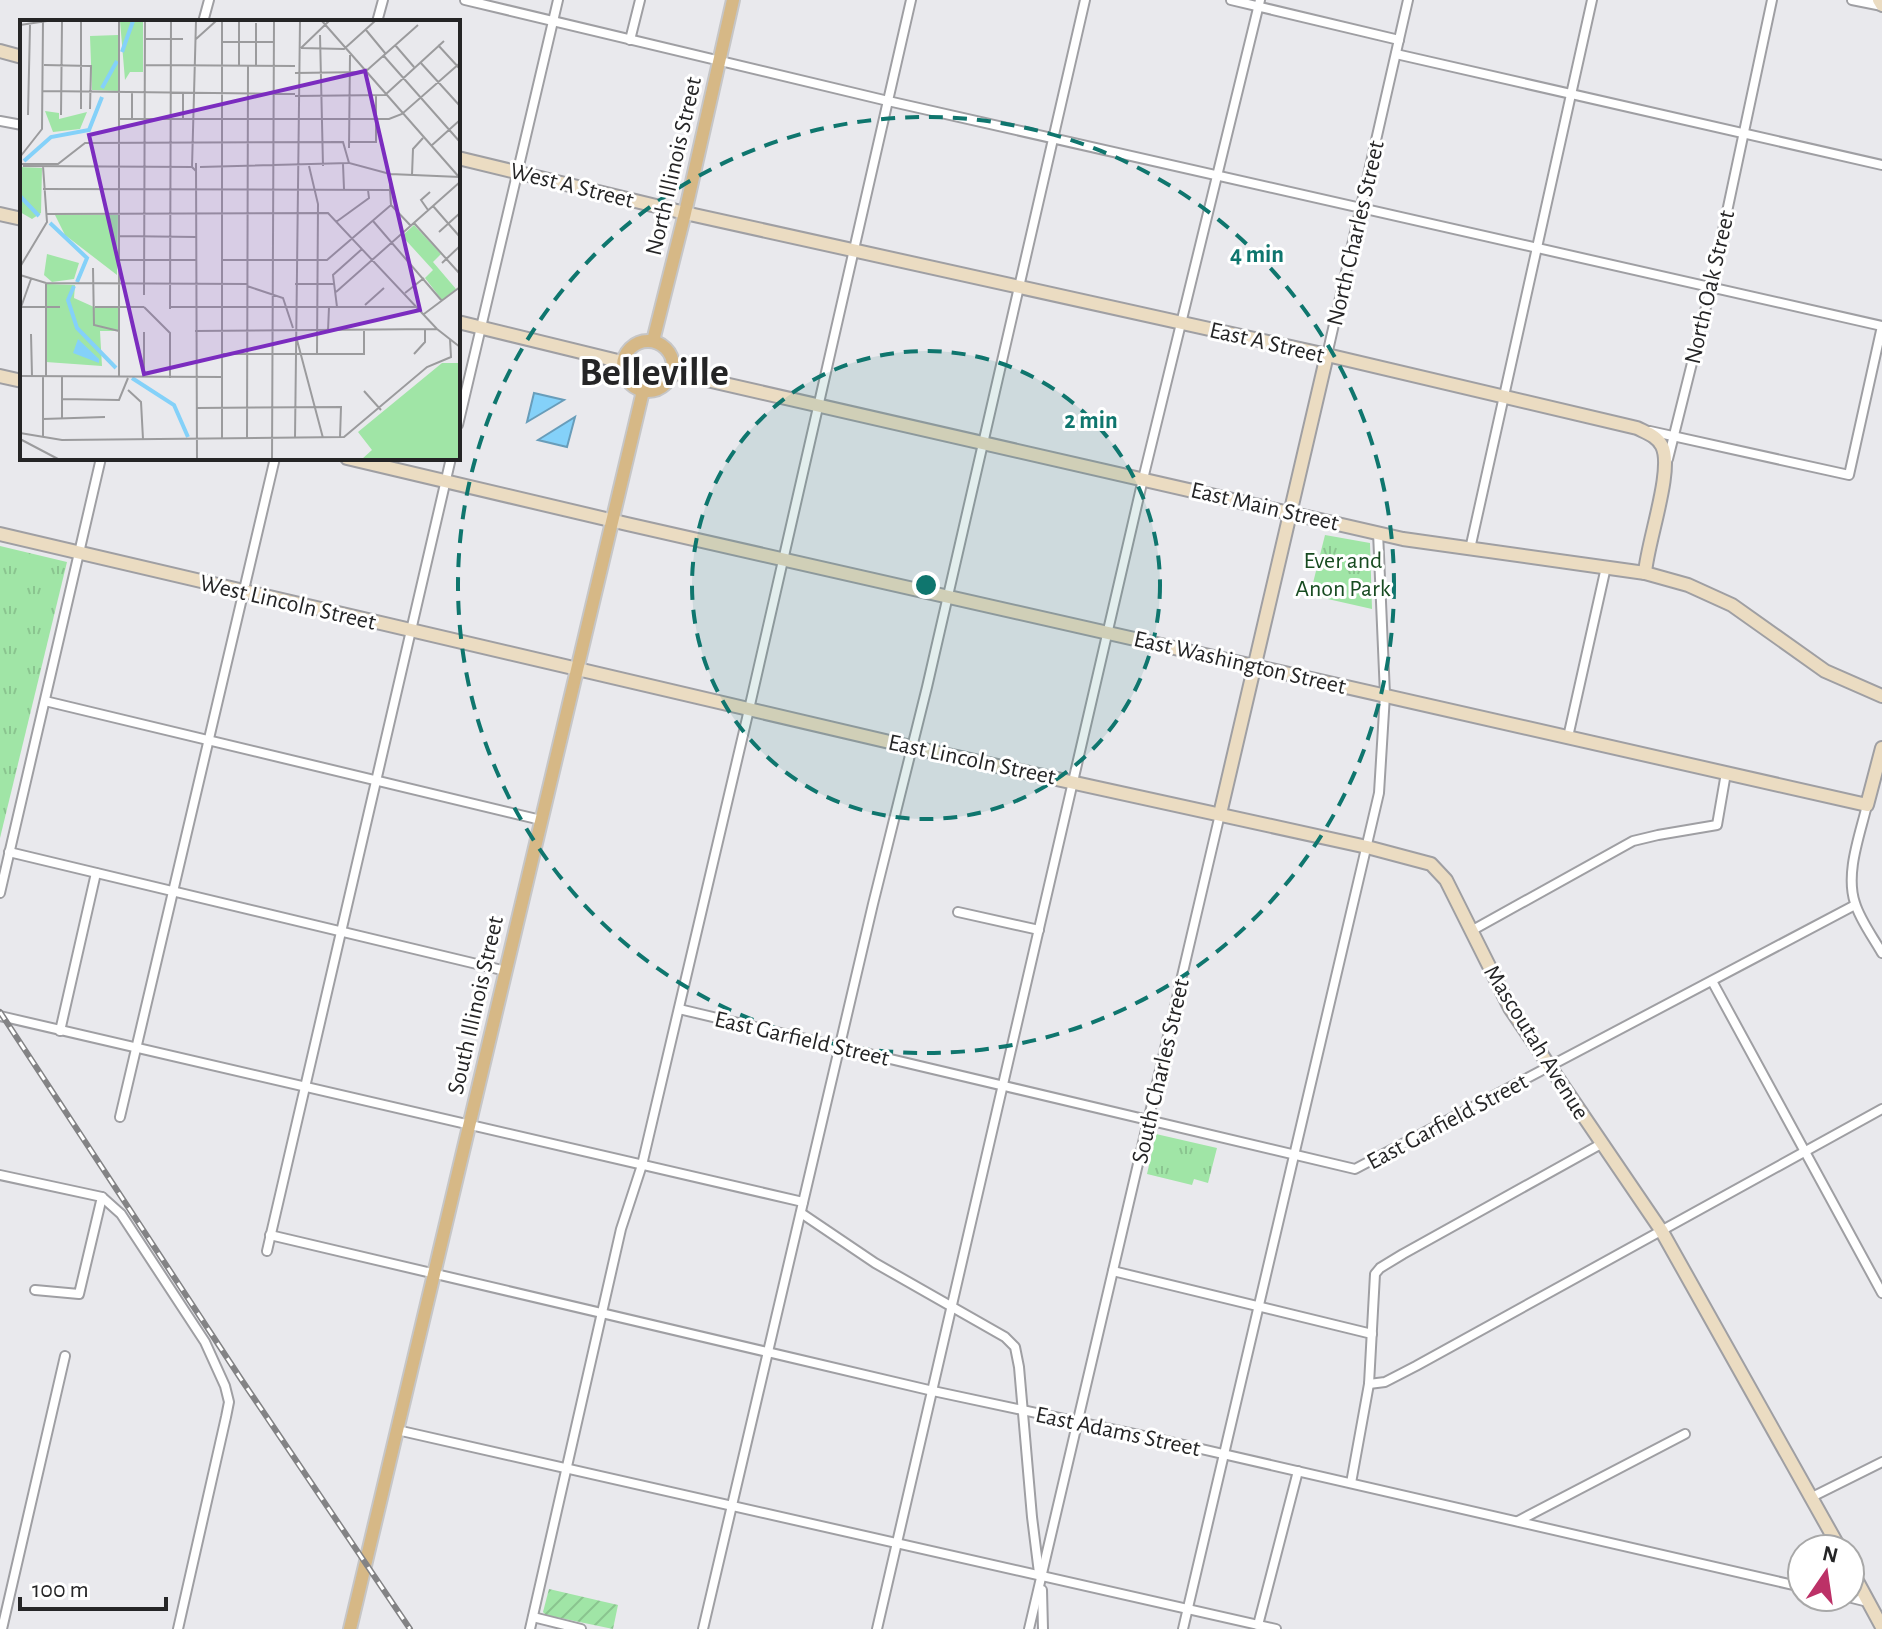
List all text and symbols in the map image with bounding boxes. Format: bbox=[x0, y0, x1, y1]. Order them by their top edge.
inset map bbox=[20, 20, 460, 460]
street label: North Illinois Street bbox=[642, 74, 706, 258]
street label: North Charles Street bbox=[1323, 138, 1389, 328]
street label: West A Street bbox=[508, 159, 636, 213]
street label: North Oak Street bbox=[1681, 208, 1739, 366]
text: 4 min bbox=[1230, 243, 1284, 267]
street label: East A Street bbox=[1207, 318, 1327, 368]
district label: Belleville bbox=[579, 353, 729, 393]
text: 2 min bbox=[1064, 409, 1118, 433]
street label: East Main Street bbox=[1188, 478, 1341, 536]
park label: Ever and Anon Park bbox=[1295, 549, 1391, 601]
street label: West Lincoln Street bbox=[197, 571, 378, 635]
centre of rings bbox=[912, 571, 940, 599]
street label: East Washington Street bbox=[1131, 627, 1348, 699]
street label: East Lincoln Street bbox=[886, 731, 1058, 790]
street label: South Illinois Street bbox=[444, 913, 508, 1097]
street label: Mascoutah Avenue bbox=[1479, 961, 1593, 1124]
street label: South Charles Street bbox=[1128, 976, 1194, 1166]
street label: East Garfield Street bbox=[712, 1007, 892, 1071]
street label: East Garfield Street bbox=[1363, 1069, 1532, 1174]
street label: East Adams Street bbox=[1033, 1403, 1203, 1461]
north arrow bbox=[1786, 1533, 1866, 1613]
text: N bbox=[1820, 1542, 1840, 1567]
scale bar bbox=[20, 1561, 166, 1611]
text: 100 m bbox=[32, 1578, 89, 1602]

